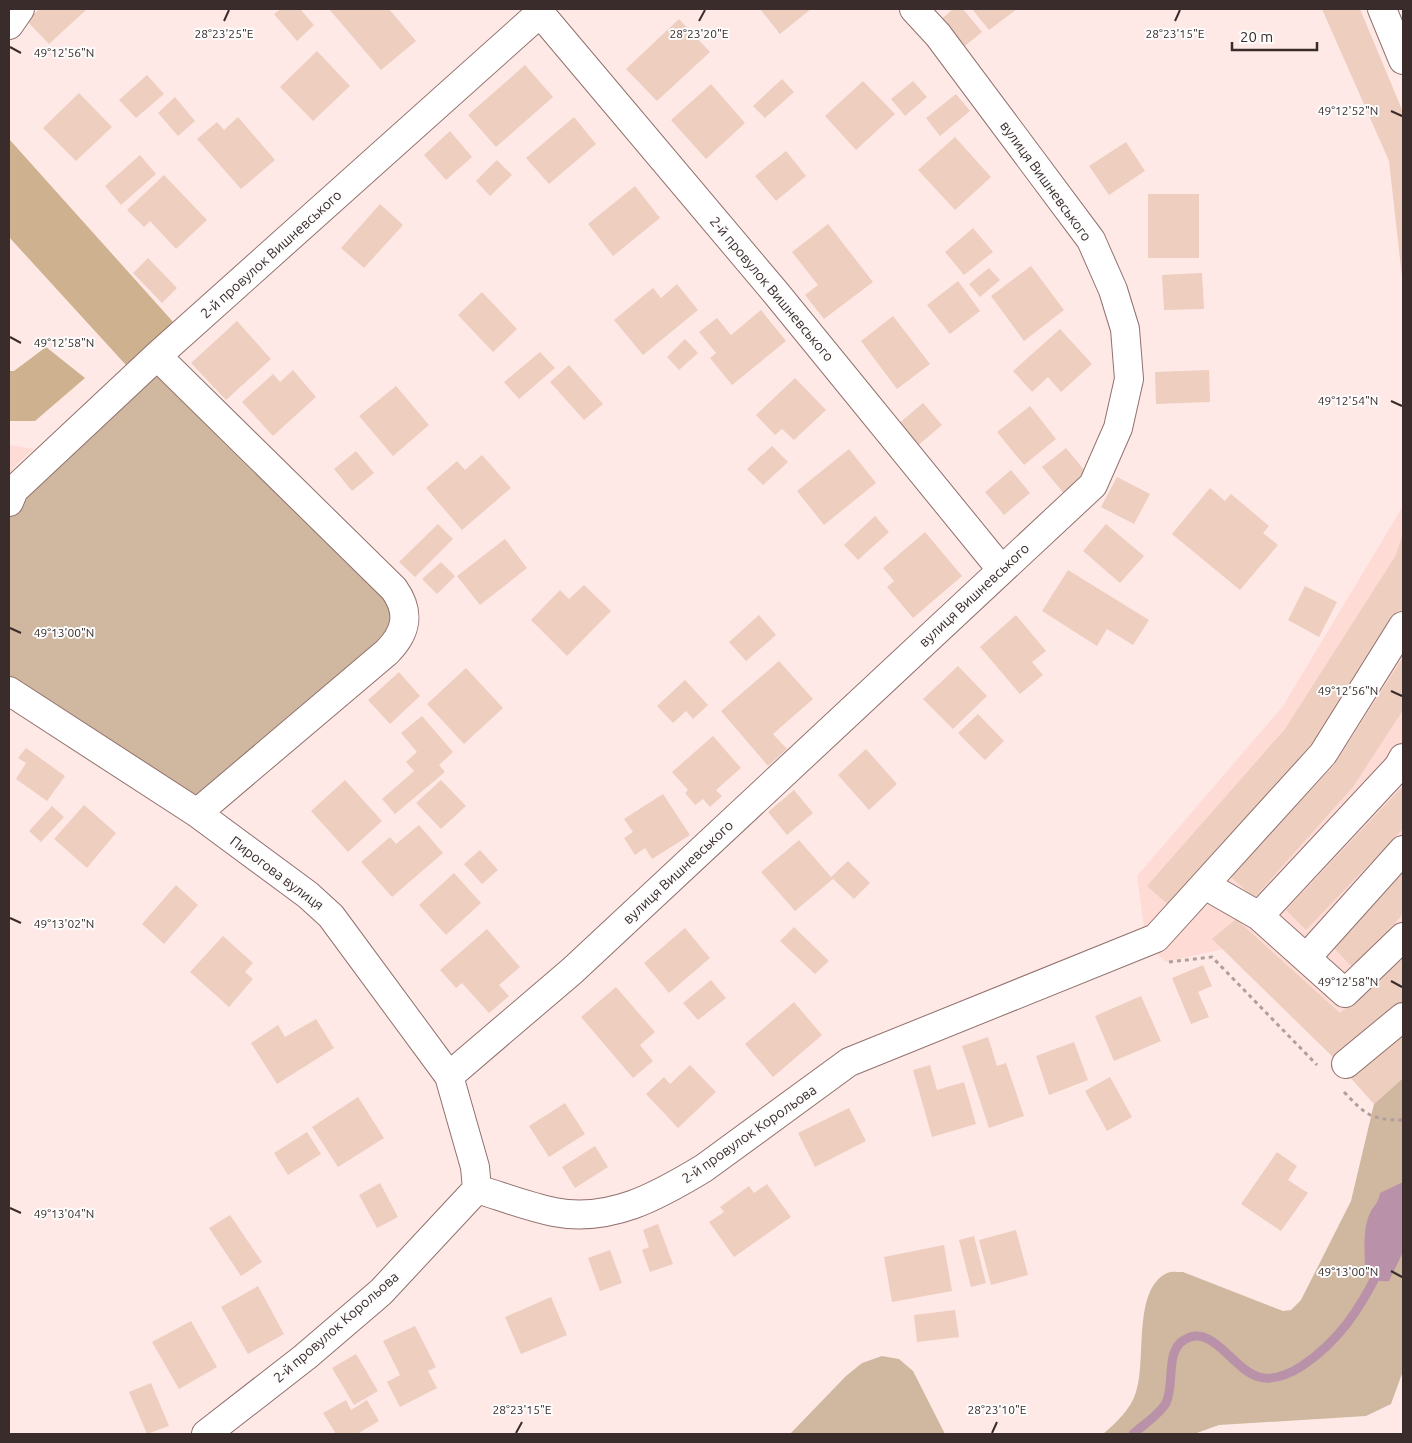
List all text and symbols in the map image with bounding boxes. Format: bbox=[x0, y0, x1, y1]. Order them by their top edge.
scale bar bbox=[1232, 20, 1317, 52]
text: 28°23'25"E bbox=[195, 27, 254, 40]
text: 28°23'20"E bbox=[670, 27, 729, 40]
text: 28°23'15"E bbox=[1146, 27, 1205, 40]
text: 20 m bbox=[1240, 28, 1273, 45]
text: 49°12'56"N bbox=[34, 46, 94, 59]
text: 49°12'52"N bbox=[1318, 104, 1378, 117]
street label: вулиця Вишневського bbox=[997, 118, 1095, 244]
street label: 2-й провулок Вишневського bbox=[197, 187, 345, 321]
street label: 2-й провулок Вишневського bbox=[707, 213, 837, 365]
text: 49°12'58"N bbox=[34, 336, 94, 349]
text: 49°12'54"N bbox=[1318, 394, 1378, 407]
street label: вулиця Вишневського bbox=[916, 540, 1032, 650]
text: 49°13'00"N bbox=[34, 626, 94, 639]
text: 49°12'56"N bbox=[1318, 684, 1378, 697]
street label: вулиця Вишневського bbox=[620, 817, 736, 927]
street label: Пирогова вулиця bbox=[227, 833, 327, 913]
text: 49°13'02"N bbox=[34, 917, 94, 930]
text: 49°12'58"N bbox=[1318, 975, 1378, 988]
street label: 2-й провулок Корольова bbox=[679, 1081, 819, 1187]
text: 49°13'04"N bbox=[34, 1207, 94, 1220]
text: 49°13'00"N bbox=[1318, 1265, 1378, 1278]
street label: 2-й провулок Корольова bbox=[270, 1268, 402, 1386]
text: 28°23'15"E bbox=[493, 1403, 552, 1416]
text: 28°23'10"E bbox=[968, 1403, 1027, 1416]

